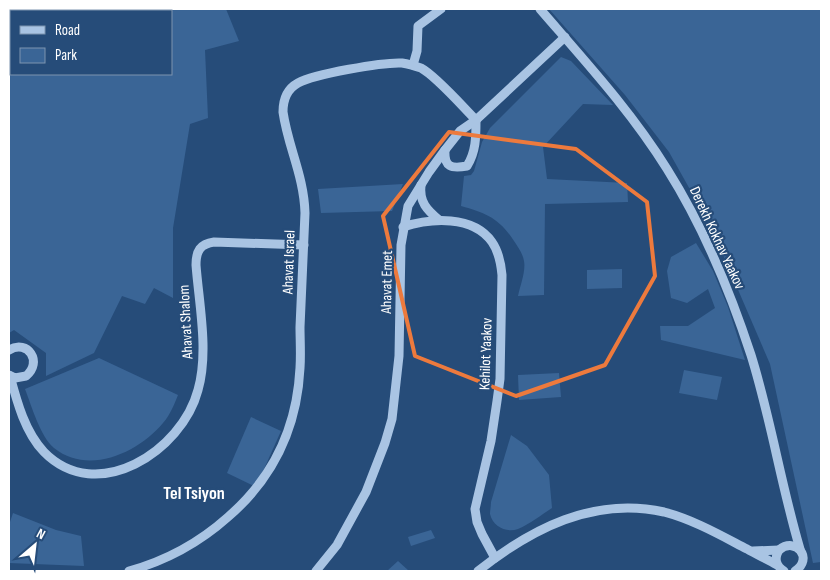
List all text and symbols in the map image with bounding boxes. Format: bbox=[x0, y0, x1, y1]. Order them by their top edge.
legend bbox=[10, 10, 172, 75]
text: Road bbox=[55, 21, 80, 40]
text: Park bbox=[55, 46, 77, 65]
street label: Derekh Kokhav Yaakov bbox=[685, 184, 749, 293]
street label: Ahavat Israel bbox=[278, 230, 300, 295]
street label: Ahavat Emet bbox=[377, 250, 397, 315]
street label: Ahavat Shalom bbox=[175, 284, 197, 361]
street label: Kehilot Yaakov bbox=[475, 317, 497, 390]
district label: Tel Tsiyon bbox=[163, 483, 225, 504]
north arrow bbox=[10, 520, 60, 570]
text: N bbox=[34, 525, 48, 543]

